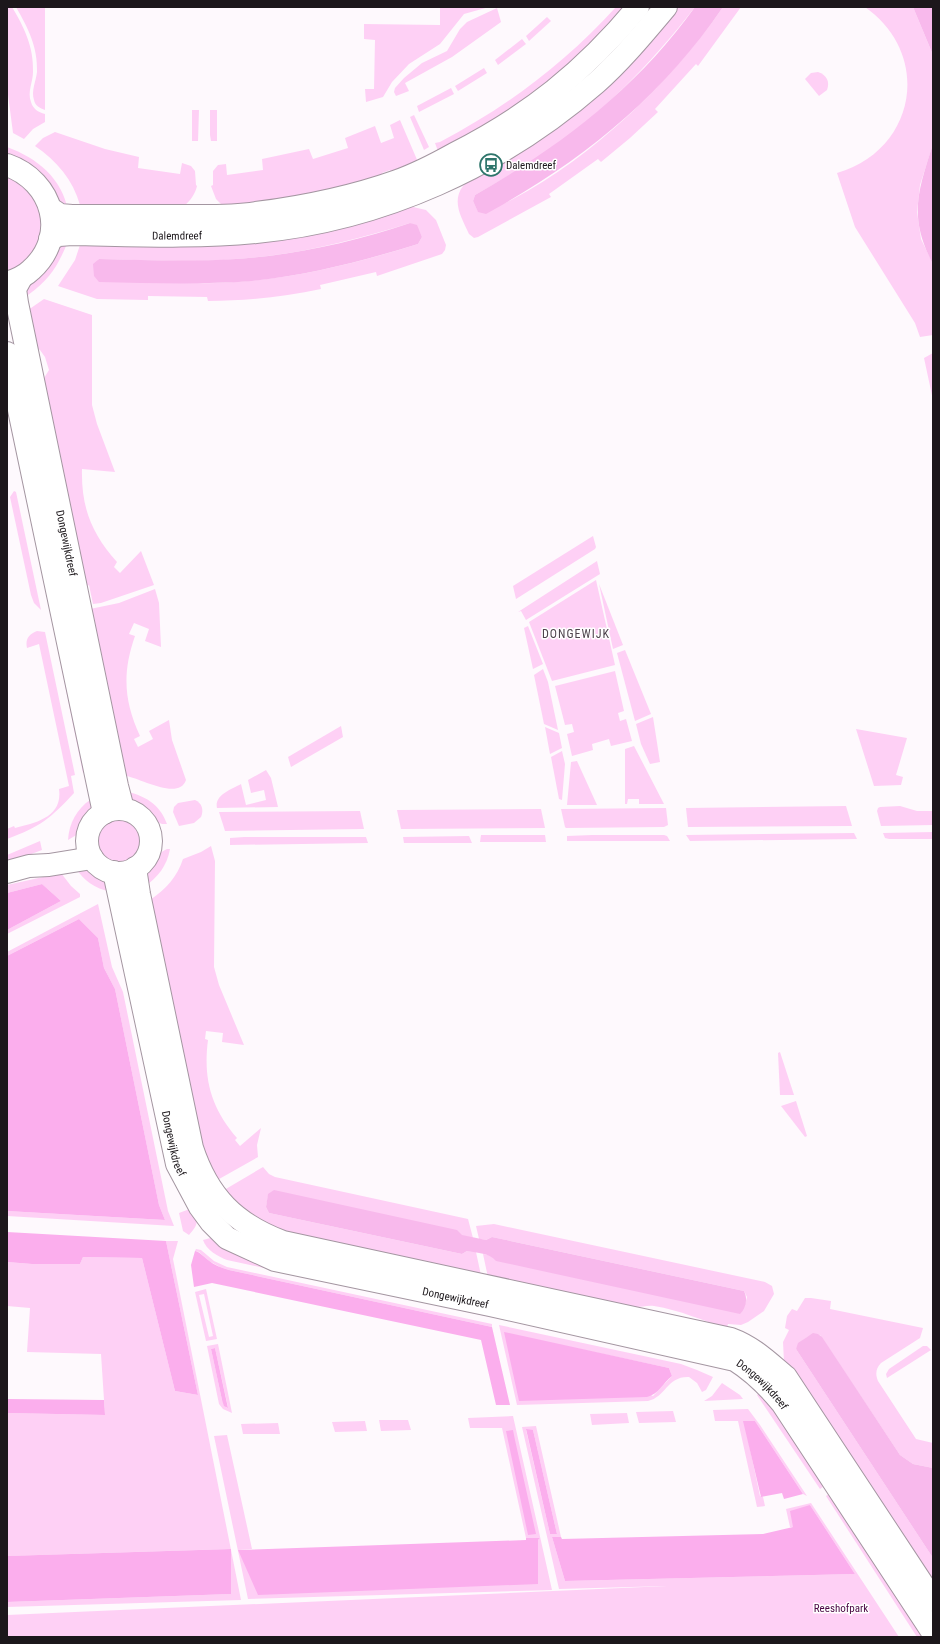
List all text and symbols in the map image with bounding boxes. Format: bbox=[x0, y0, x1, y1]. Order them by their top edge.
bus stop icon: Dalemdreef bbox=[478, 152, 504, 178]
place label: Dalemdreef bbox=[506, 159, 557, 172]
street label: Dalemdreef bbox=[152, 229, 203, 242]
street label: Dongewijkdreef bbox=[54, 509, 80, 578]
district label: DONGEWIJK bbox=[542, 627, 610, 641]
street label: Dongewijkdreef bbox=[159, 1109, 189, 1179]
street label: Dongewijkdreef bbox=[421, 1285, 490, 1311]
street label: Dongewijkdreef bbox=[734, 1356, 791, 1412]
park label: Reeshofpark bbox=[814, 1602, 868, 1615]

